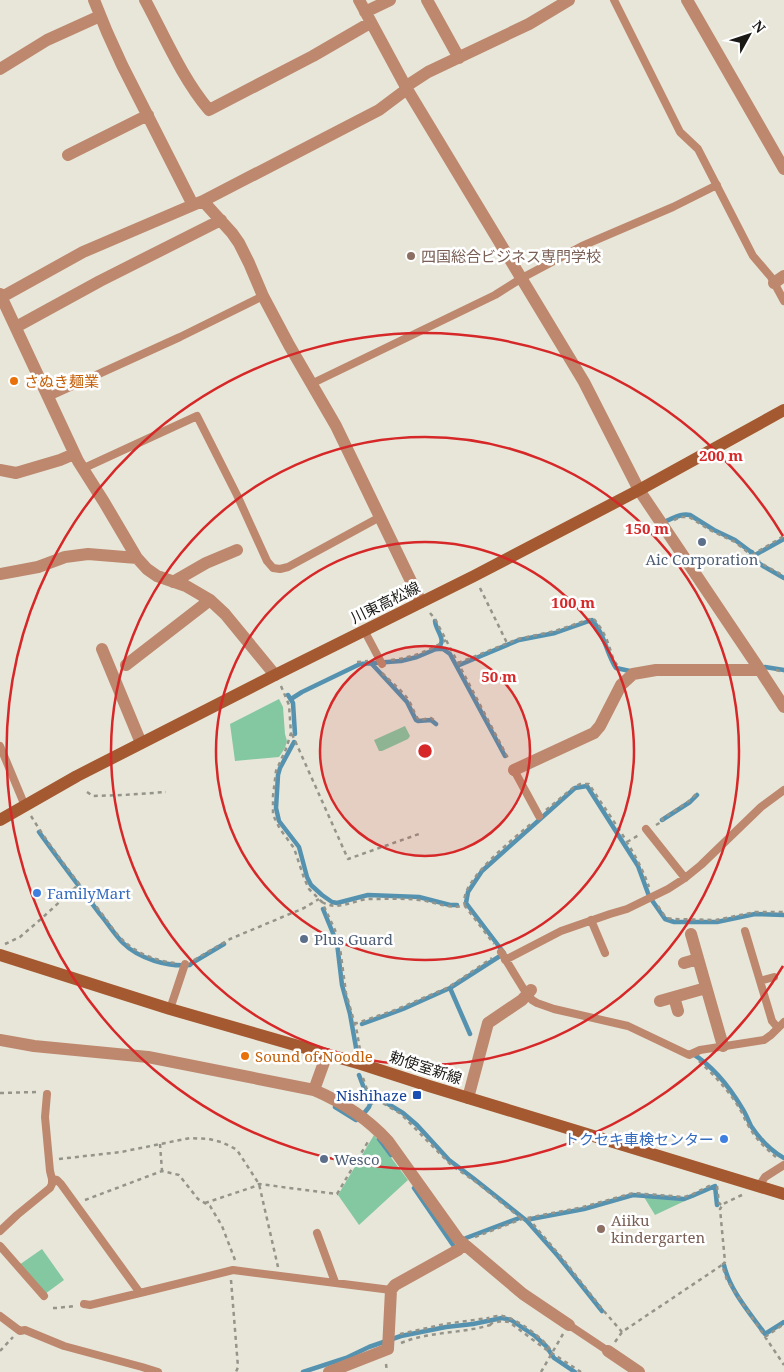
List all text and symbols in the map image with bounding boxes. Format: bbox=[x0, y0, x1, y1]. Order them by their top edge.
north arrow bbox=[724, 10, 774, 60]
text: N bbox=[749, 16, 770, 37]
place label: 四国総合ビジネス専門学校 bbox=[421, 246, 601, 266]
marker: 四国総合ビジネス専門学校 bbox=[405, 250, 417, 262]
place label: さぬき麺業 bbox=[24, 371, 99, 391]
marker: さぬき麺業 bbox=[8, 375, 20, 387]
text: 200 m bbox=[699, 445, 743, 465]
text: 150 m bbox=[625, 518, 669, 538]
marker: Aic Corporation bbox=[696, 536, 708, 548]
place label: Aic Corporation bbox=[645, 549, 759, 569]
street label: 川東高松線 bbox=[347, 577, 423, 627]
text: 100 m bbox=[551, 592, 595, 612]
text: 50 m bbox=[481, 666, 517, 686]
centre of rings bbox=[416, 742, 434, 760]
place label: FamilyMart bbox=[47, 883, 131, 903]
marker: FamilyMart bbox=[31, 887, 43, 899]
place label: Plus Guard bbox=[314, 929, 393, 949]
marker: Plus Guard bbox=[298, 933, 310, 945]
place label: Sound of Noodle bbox=[255, 1046, 373, 1066]
street label: 勅使室新線 bbox=[387, 1046, 465, 1088]
marker: Sound of Noodle bbox=[239, 1050, 251, 1062]
place label: Nishihaze bbox=[336, 1085, 407, 1105]
marker: Nishihaze bbox=[411, 1089, 423, 1101]
place label: トクセキ車検センター bbox=[564, 1129, 714, 1149]
marker: トクセキ車検センター bbox=[718, 1133, 730, 1145]
place label: Wesco bbox=[334, 1149, 380, 1169]
marker: Wesco bbox=[318, 1153, 330, 1165]
place label: Aiiku kindergarten bbox=[611, 1210, 705, 1247]
marker: Aiiku kindergarten bbox=[595, 1223, 607, 1235]

